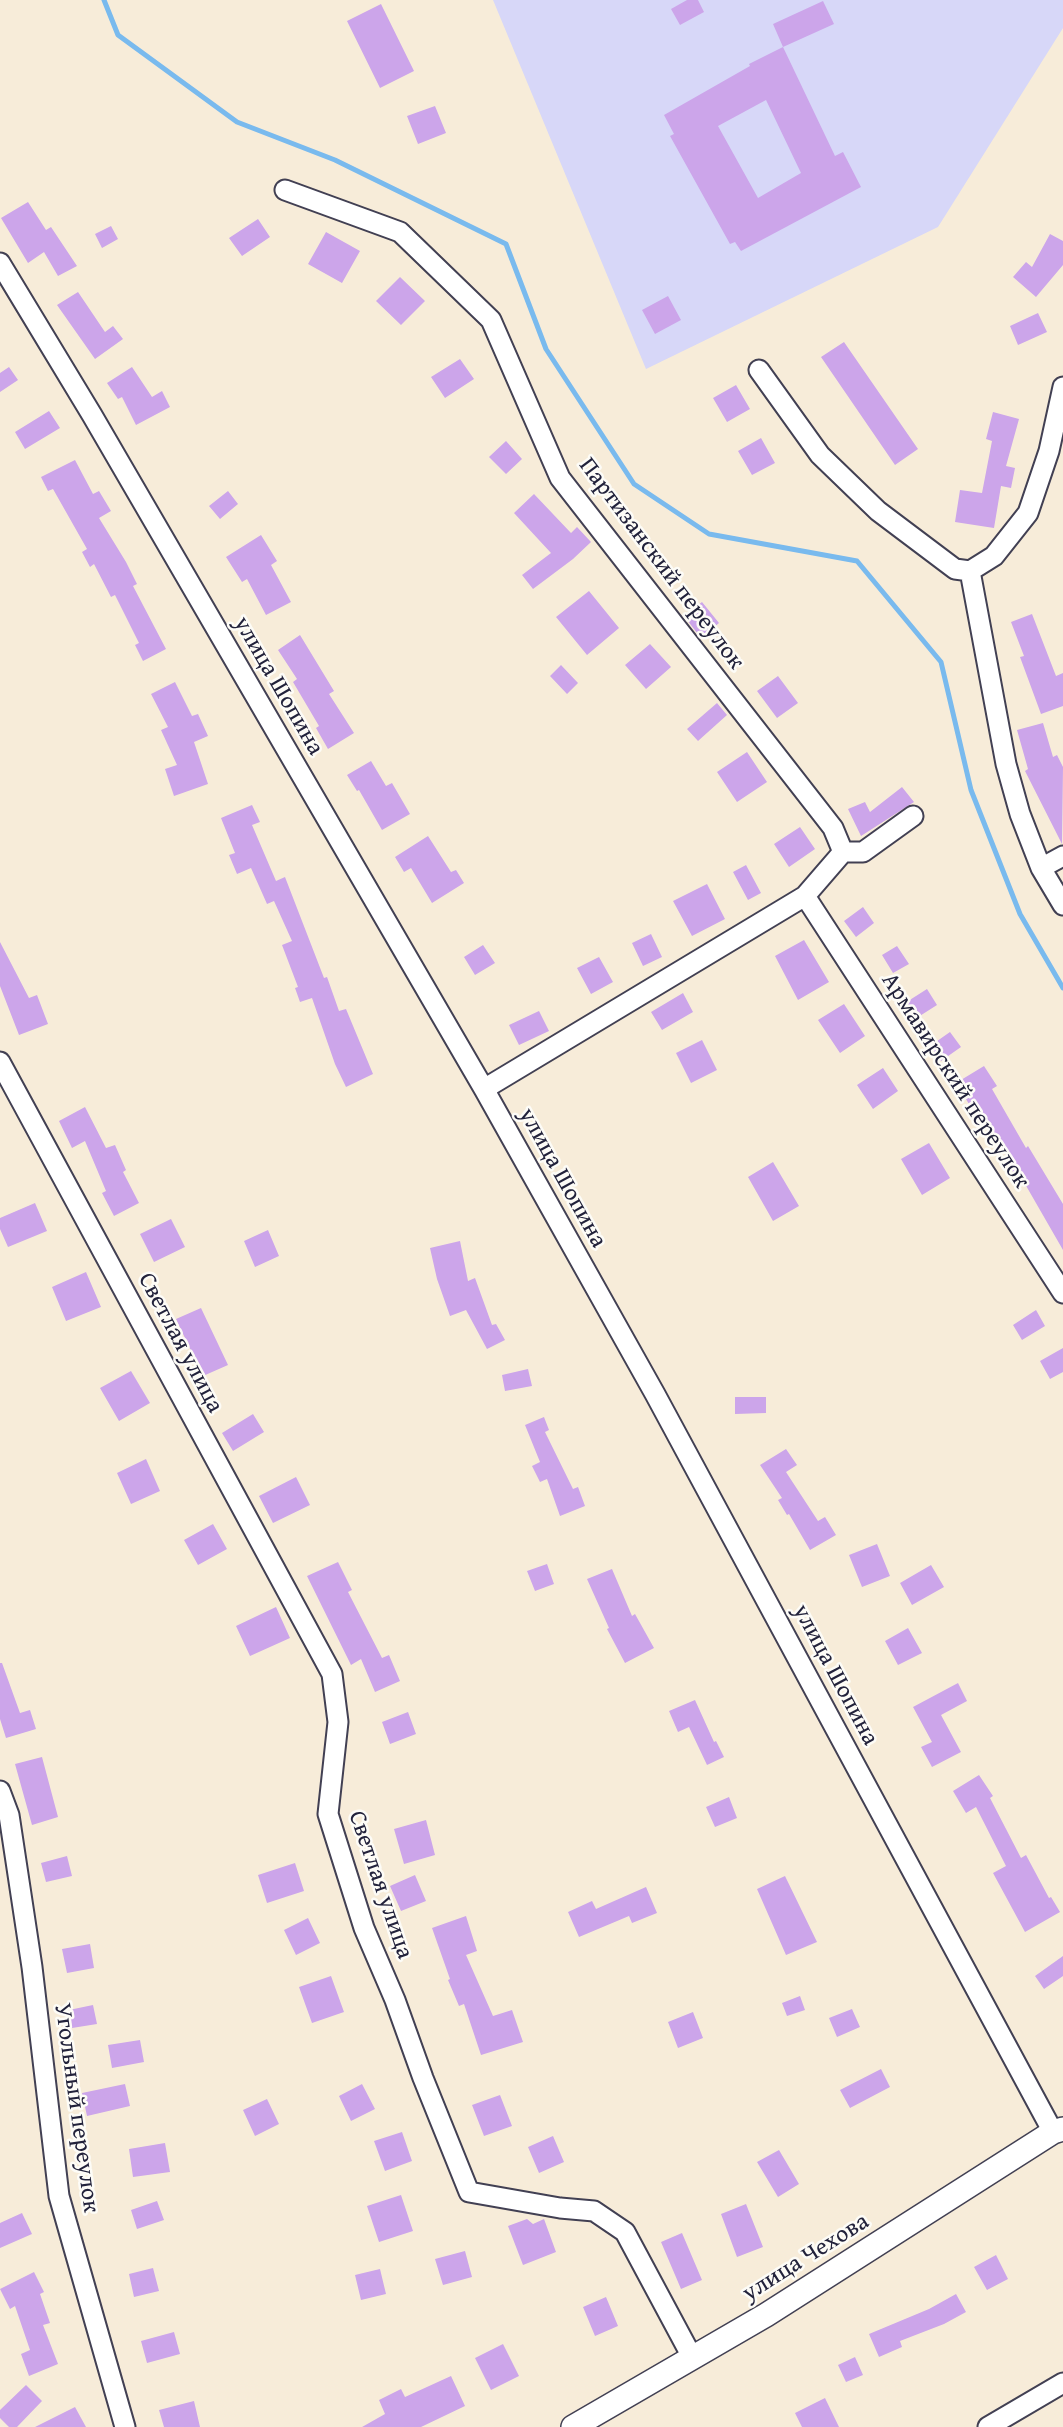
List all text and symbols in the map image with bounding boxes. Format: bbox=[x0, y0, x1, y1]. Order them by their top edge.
street label: Партизанский переулок bbox=[572, 452, 750, 676]
street label: улица Шопина bbox=[227, 611, 329, 761]
street label: Армавирский переулок bbox=[874, 968, 1036, 1194]
street label: улица Шопина bbox=[512, 1103, 612, 1253]
street label: Светлая улица bbox=[131, 1268, 229, 1418]
street label: улица Шопина bbox=[786, 1600, 884, 1750]
street label: Светлая улица bbox=[341, 1807, 419, 1963]
street label: Угольный переулок bbox=[47, 2001, 105, 2215]
street label: улица Чехова bbox=[737, 2208, 875, 2308]

